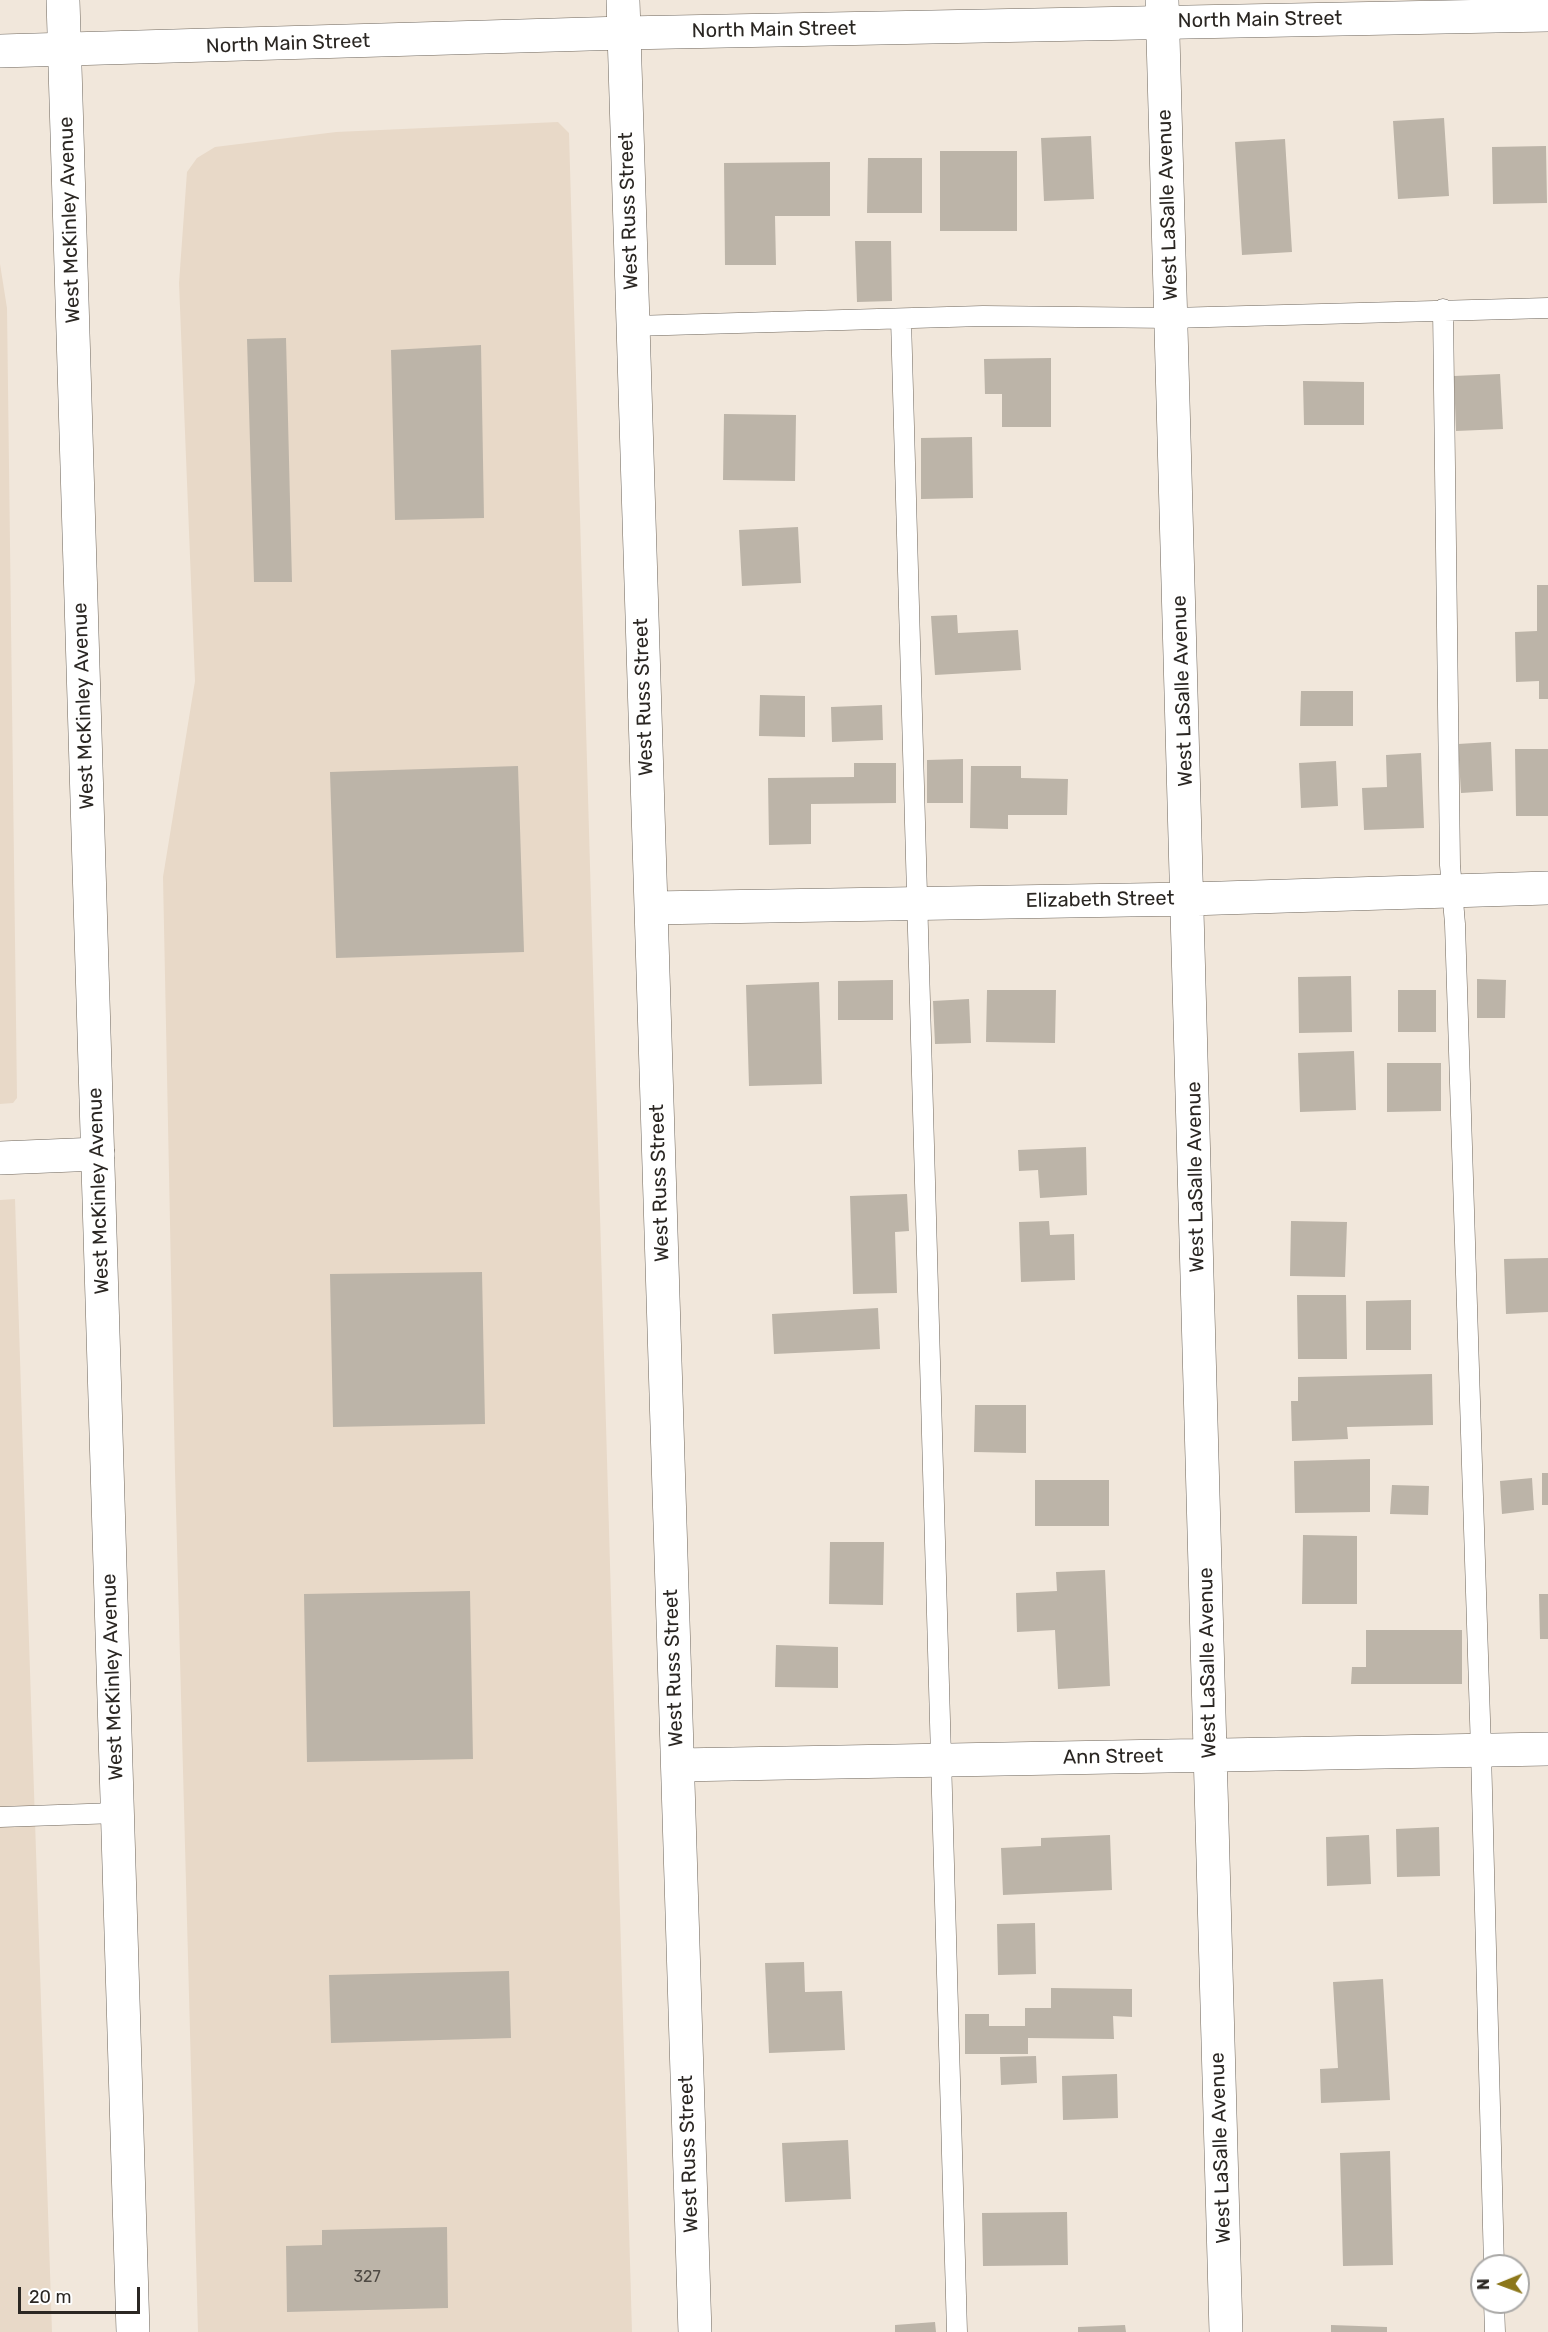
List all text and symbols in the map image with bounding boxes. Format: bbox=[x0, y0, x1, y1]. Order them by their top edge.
street label: North Main Street bbox=[1178, 7, 1342, 33]
street label: North Main Street bbox=[692, 17, 856, 43]
street label: North Main Street bbox=[205, 29, 371, 59]
street label: West LaSalle Avenue bbox=[1153, 109, 1183, 301]
street label: West McKinley Avenue bbox=[54, 116, 86, 324]
street label: West Russ Street bbox=[614, 132, 644, 290]
street label: West LaSalle Avenue bbox=[1168, 595, 1198, 787]
street label: West McKinley Avenue bbox=[68, 602, 100, 810]
street label: West Russ Street bbox=[629, 618, 659, 776]
street label: Elizabeth Street bbox=[1025, 887, 1175, 913]
street label: West LaSalle Avenue bbox=[1182, 1081, 1210, 1273]
street label: West McKinley Avenue bbox=[83, 1087, 115, 1295]
street label: West Russ Street bbox=[645, 1104, 675, 1262]
street label: West LaSalle Avenue bbox=[1194, 1567, 1222, 1759]
street label: West McKinley Avenue bbox=[97, 1573, 129, 1781]
street label: West Russ Street bbox=[659, 1589, 689, 1747]
street label: Ann Street bbox=[1063, 1744, 1163, 1770]
street label: West LaSalle Avenue bbox=[1206, 2052, 1236, 2244]
street label: West Russ Street bbox=[674, 2075, 704, 2233]
north arrow bbox=[1470, 2254, 1530, 2314]
house number: 327 bbox=[353, 2267, 381, 2287]
scale bar bbox=[21, 2275, 142, 2313]
text: N bbox=[1474, 2278, 1493, 2290]
text: 20 m bbox=[29, 2286, 71, 2308]

